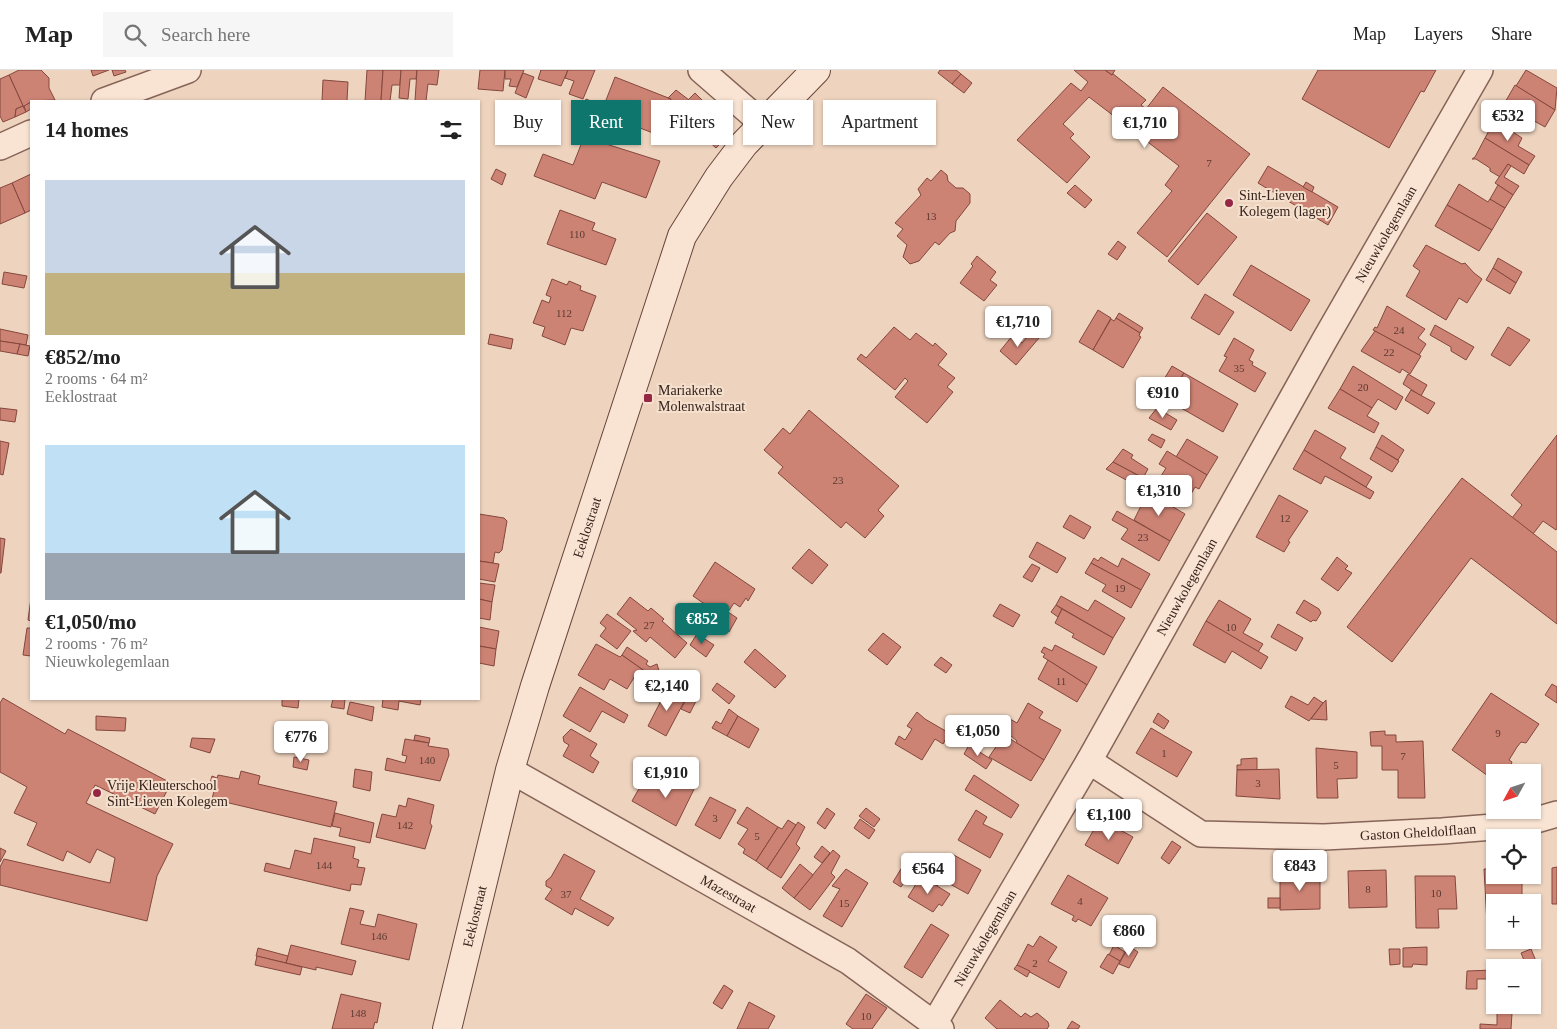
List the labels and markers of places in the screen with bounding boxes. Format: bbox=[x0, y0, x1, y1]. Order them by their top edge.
pin: €532 bbox=[1478, 100, 1538, 142]
pin: €1,710 bbox=[1104, 106, 1186, 149]
place label: Sint-Lieven Kolegem (lager) bbox=[1239, 188, 1331, 220]
marker: Sint-Lieven Kolegem (lager) bbox=[1223, 197, 1235, 209]
pin: €1,710 bbox=[977, 306, 1059, 348]
pin: €910 bbox=[1133, 376, 1193, 419]
place label: Mariakerke Molenwalstraat bbox=[658, 383, 745, 414]
marker: Mariakerke Molenwalstraat bbox=[642, 392, 654, 404]
pin: €1,310 bbox=[1118, 474, 1200, 517]
pin: €852 bbox=[672, 602, 732, 645]
pin: €2,140 bbox=[626, 670, 708, 712]
pin: €1,050 bbox=[937, 714, 1019, 757]
pin: €776 bbox=[271, 720, 331, 763]
pin: €1,910 bbox=[625, 756, 707, 799]
place label: Vrije Kleuterschool Sint-Lieven Kolegem bbox=[107, 778, 228, 809]
marker: Vrije Kleuterschool Sint-Lieven Kolegem bbox=[91, 787, 103, 799]
pin: €1,100 bbox=[1068, 798, 1150, 841]
pin: €843 bbox=[1270, 850, 1330, 892]
pin: €564 bbox=[898, 852, 958, 895]
pin: €860 bbox=[1099, 914, 1159, 957]

